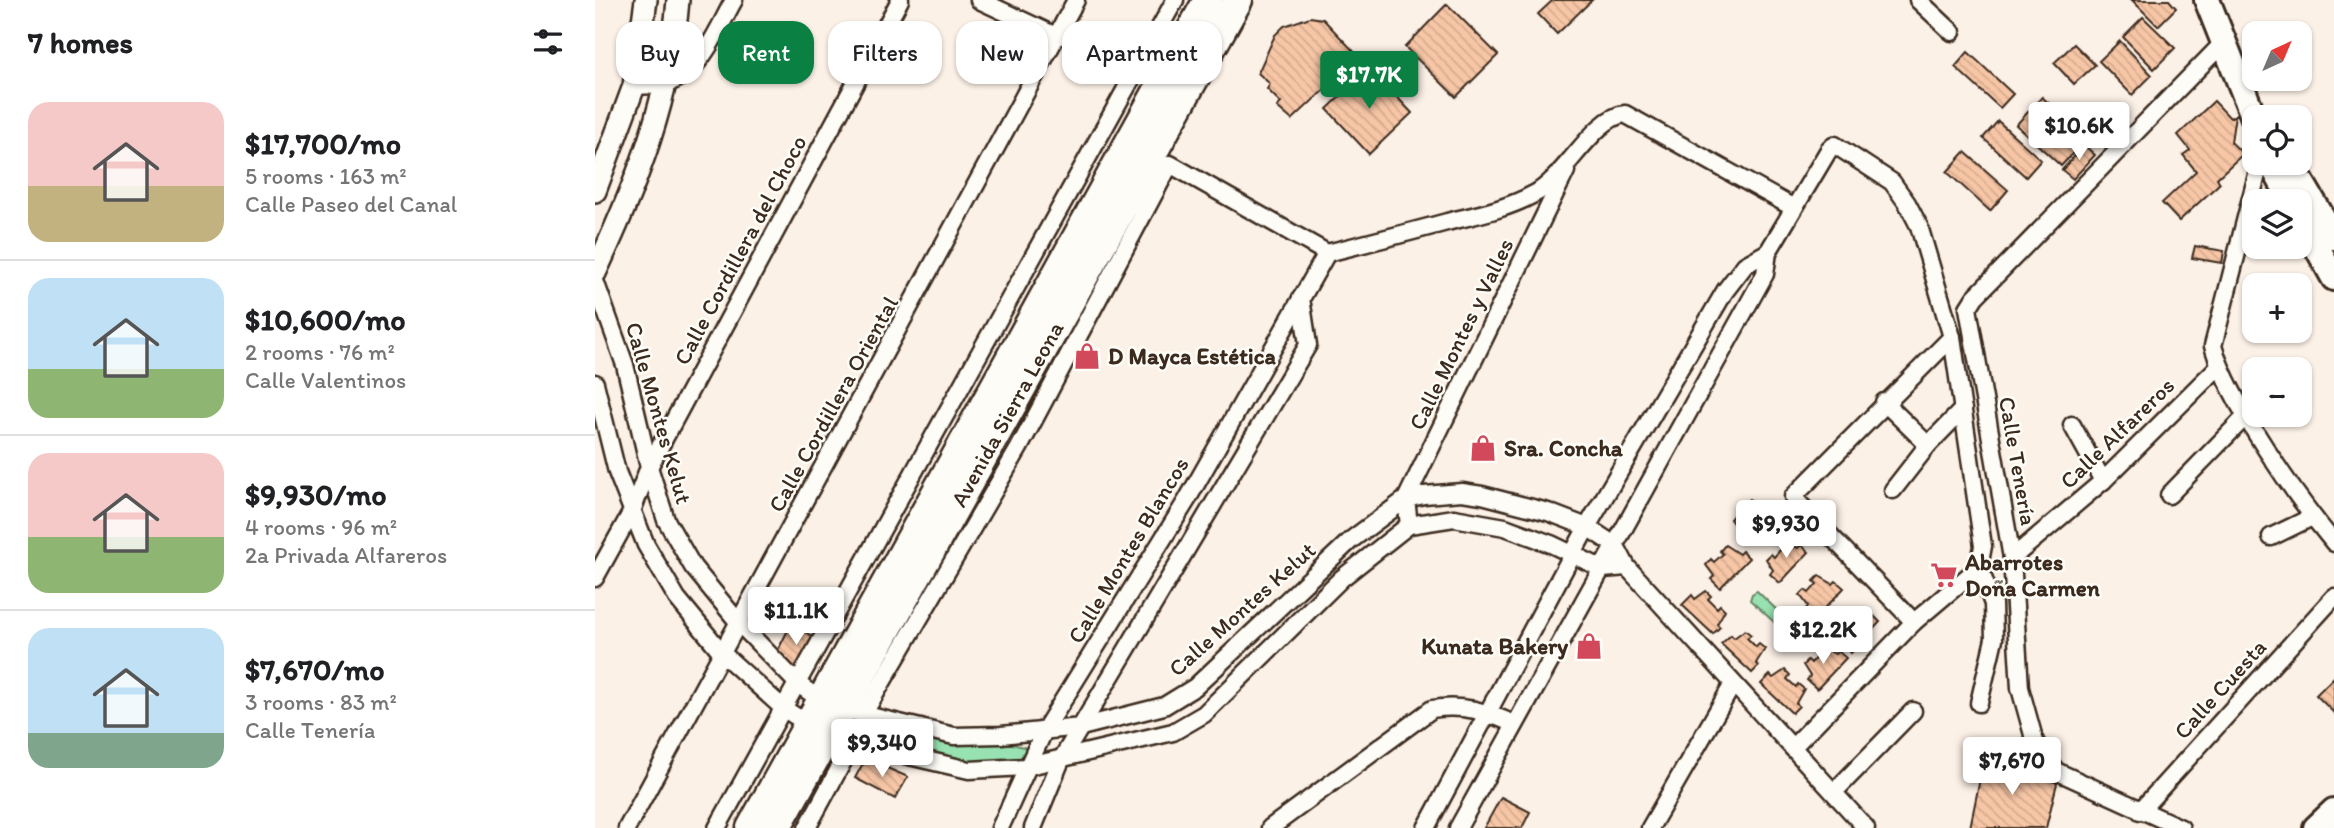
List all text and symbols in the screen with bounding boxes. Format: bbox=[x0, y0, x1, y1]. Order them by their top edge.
chip: Buy bbox=[616, 21, 704, 84]
chip: Rent bbox=[718, 21, 814, 84]
chip: Filters bbox=[828, 21, 942, 84]
chip: New bbox=[956, 21, 1048, 84]
chip: Apartment bbox=[1062, 21, 1222, 84]
north arrow bbox=[2242, 21, 2312, 91]
map controls bbox=[2242, 21, 2312, 427]
icon: filters bbox=[529, 23, 567, 61]
text: 7 homes bbox=[28, 24, 133, 61]
pin: $17.7K bbox=[1312, 52, 1426, 111]
text: $17.7K bbox=[1336, 60, 1402, 88]
pin: $10.6K bbox=[2022, 102, 2136, 162]
button: locate bbox=[2242, 105, 2312, 175]
text: $10.6K bbox=[2044, 111, 2114, 139]
text: $17,700/mo bbox=[245, 125, 401, 162]
icon: home bbox=[84, 130, 168, 214]
street label: Calle Cordillera del Choco bbox=[667, 130, 813, 370]
text: 5 rooms · 163 m² bbox=[245, 162, 407, 190]
button: layers bbox=[2242, 189, 2312, 259]
text: Calle Paseo del Canal bbox=[245, 190, 457, 218]
street label: Calle Montes y Valles bbox=[1402, 234, 1520, 434]
button: + bbox=[2242, 273, 2312, 343]
street label: Calle Cordillera Oriental bbox=[762, 291, 904, 517]
text: $10,600/mo bbox=[245, 301, 406, 338]
icon: home bbox=[84, 306, 168, 390]
street label: Avenida Sierra Leona bbox=[944, 316, 1070, 512]
street label: Calle Montes Kelut bbox=[620, 319, 698, 507]
text: 2 rooms · 76 m² bbox=[245, 338, 395, 366]
shop icon: D Mayca Estética bbox=[1072, 341, 1102, 371]
place label: D Mayca Estética bbox=[1108, 342, 1276, 370]
button: − bbox=[2242, 357, 2312, 427]
text: Calle Valentinos bbox=[245, 366, 406, 394]
street label: Calle Alfareros bbox=[2054, 371, 2180, 495]
street label: Calle Tenería bbox=[1993, 394, 2043, 528]
shop icon: Sra. Concha bbox=[1468, 433, 1498, 463]
place label: Sra. Concha bbox=[1504, 434, 1624, 462]
street label: Calle Montes Blancos bbox=[1061, 452, 1195, 648]
text: $9,930/mo bbox=[245, 476, 387, 513]
icon: home bbox=[84, 481, 168, 565]
pin: $9,930 bbox=[1729, 500, 1843, 560]
text: $9,930 bbox=[1752, 509, 1820, 537]
text: 4 rooms · 96 m² bbox=[245, 513, 397, 541]
street label: Calle Montes Kelut bbox=[1163, 536, 1321, 682]
text: 2a Privada Alfareros bbox=[245, 541, 447, 569]
place label: Abarrotes Doña Carmen bbox=[1964, 548, 2101, 602]
supermarket icon: Abarrotes Doña Carmen bbox=[1929, 560, 1959, 590]
pin: $11.1K bbox=[739, 588, 853, 647]
text: $11.1K bbox=[764, 596, 828, 624]
pin: $12.2K bbox=[1766, 606, 1880, 666]
text: $12.2K bbox=[1790, 615, 1856, 643]
shop icon: Kunata Bakery bbox=[1574, 631, 1604, 661]
place label: Kunata Bakery bbox=[1421, 632, 1568, 660]
street label: Calle Cuesta bbox=[2168, 633, 2272, 745]
text: $7,670/mo bbox=[245, 651, 385, 688]
icon: home bbox=[84, 656, 168, 740]
text: 3 rooms · 83 m² bbox=[245, 688, 397, 716]
text: Calle Tenería bbox=[245, 716, 375, 744]
pin: $9,340 bbox=[825, 720, 939, 779]
text: $9,340 bbox=[847, 728, 917, 756]
pin: $7,670 bbox=[1955, 738, 2069, 797]
text: $7,670 bbox=[1979, 746, 2045, 774]

